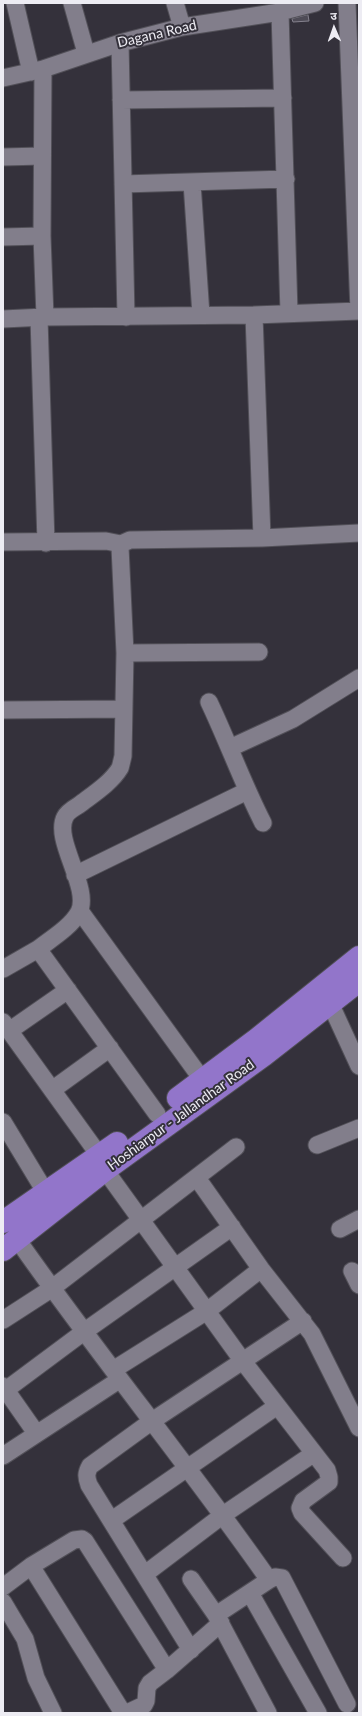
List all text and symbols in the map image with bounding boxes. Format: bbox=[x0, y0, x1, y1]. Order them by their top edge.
north arrow bbox=[314, 8, 354, 48]
text: उ bbox=[330, 9, 337, 22]
street label: Dagana Road bbox=[116, 17, 198, 51]
street label: Hoshiarpur - Jallandhar Road bbox=[104, 1056, 258, 1174]

